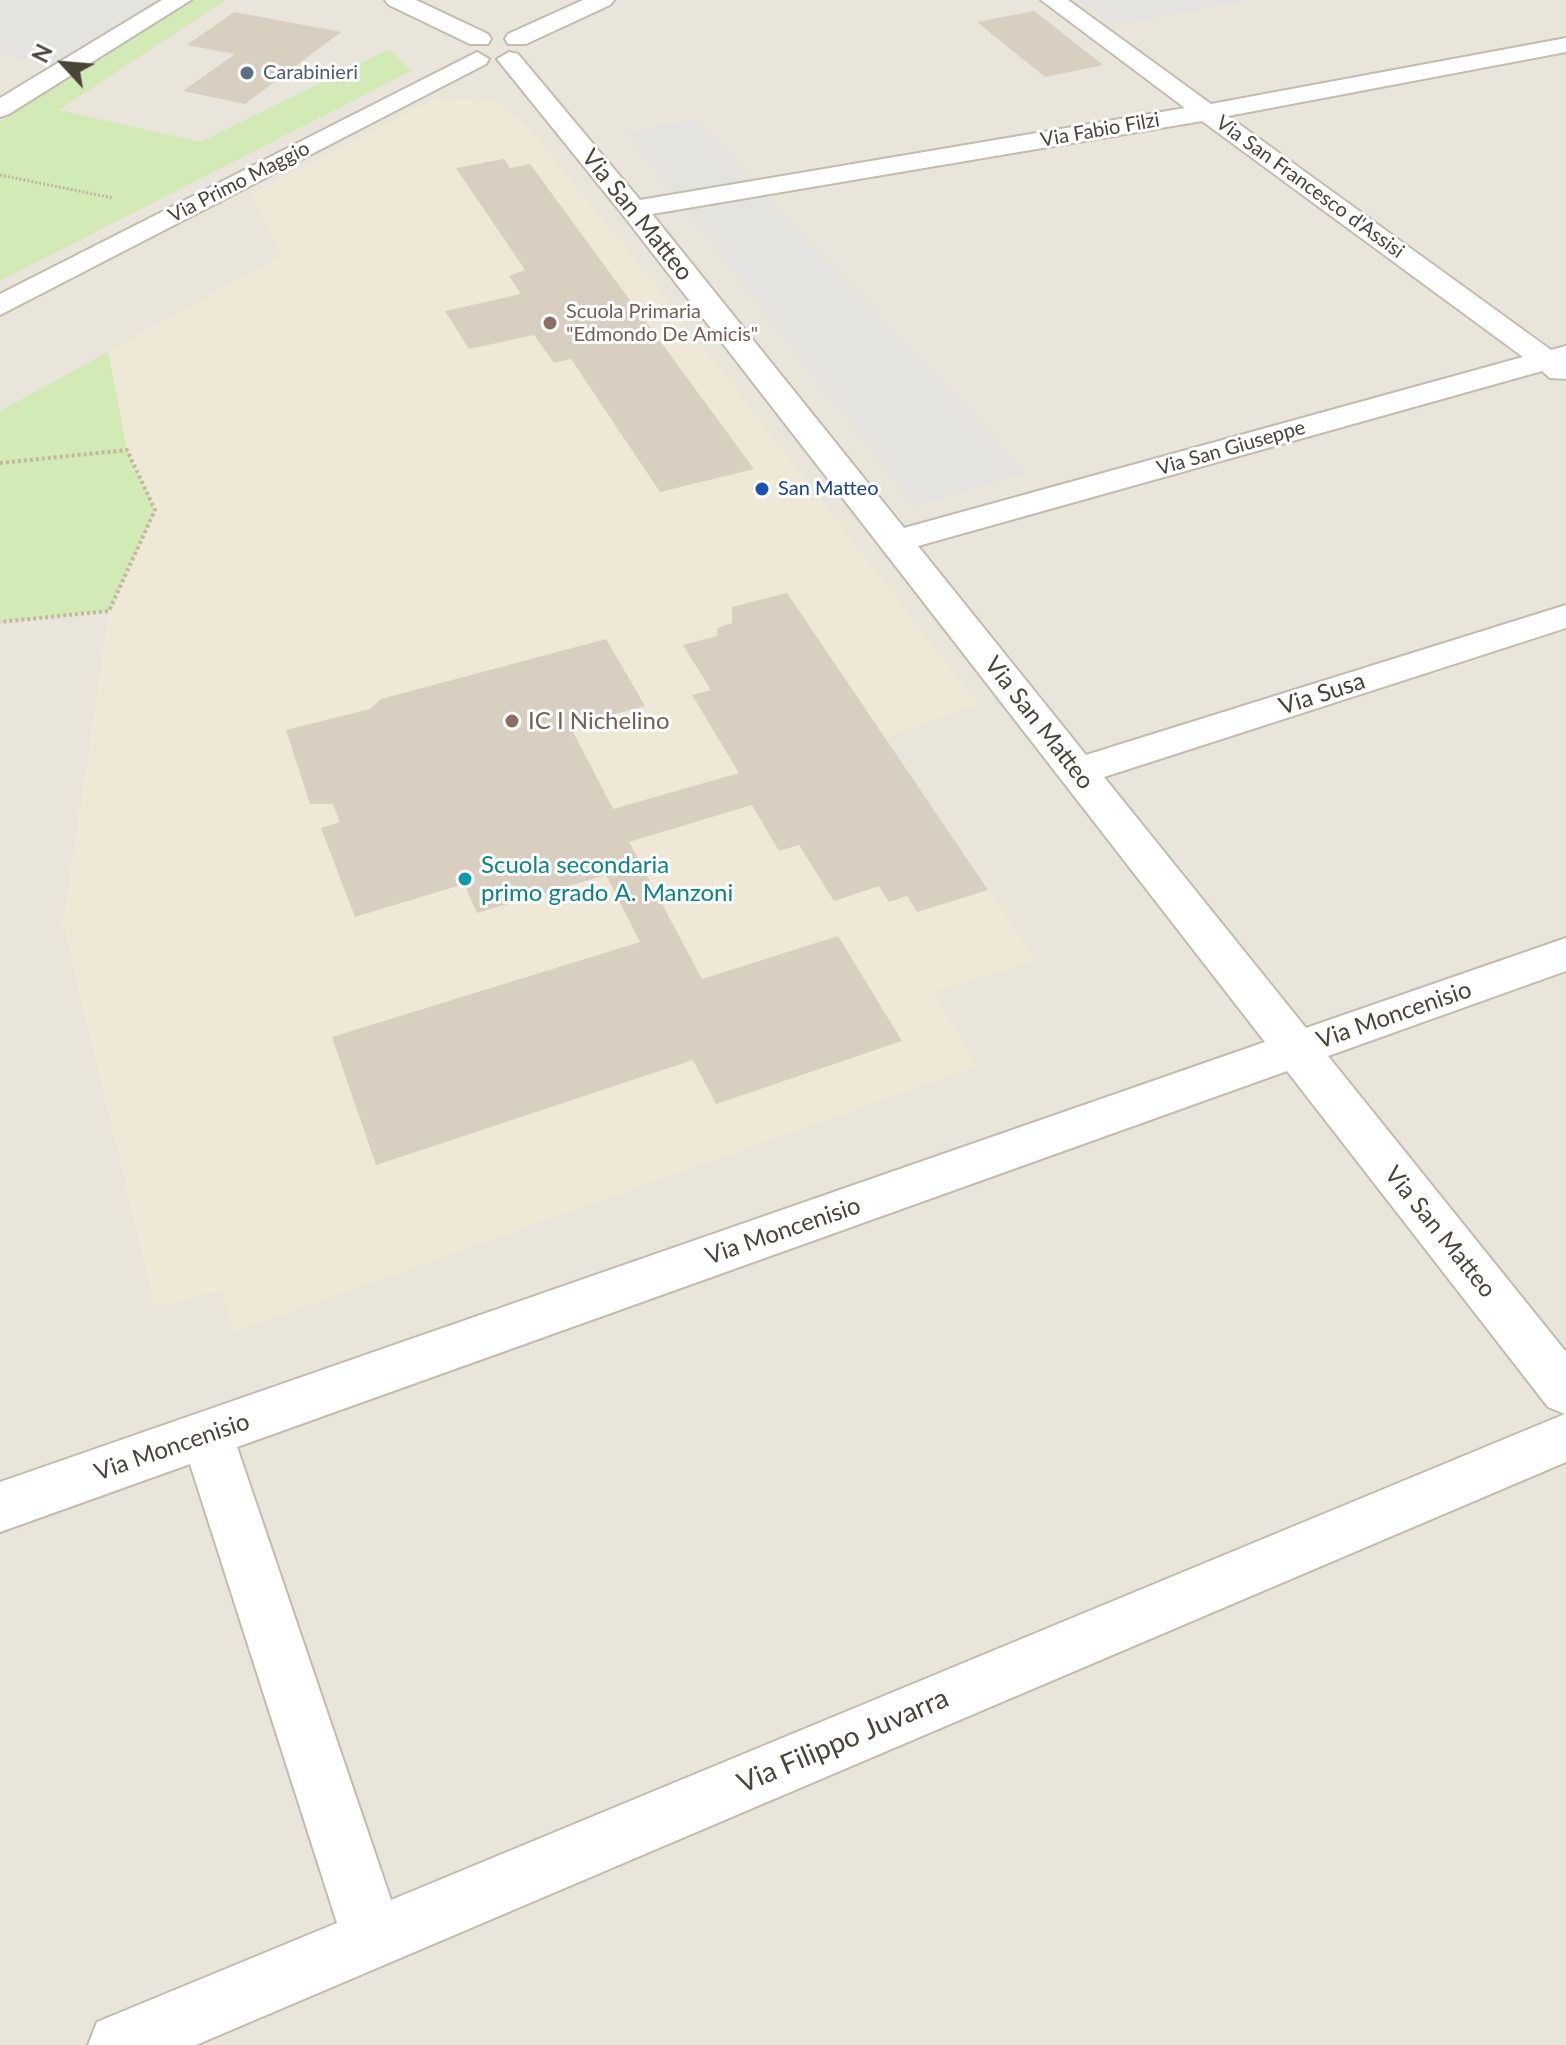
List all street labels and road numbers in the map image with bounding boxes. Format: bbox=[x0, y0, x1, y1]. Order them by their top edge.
street label: Via Fabio Filzi bbox=[1039, 108, 1161, 152]
street label: Via San Francesco d'Assisi bbox=[1211, 111, 1409, 263]
street label: Via Primo Maggio bbox=[164, 136, 314, 228]
street label: Via San Matteo bbox=[575, 143, 699, 287]
street label: Via San Giuseppe bbox=[1154, 415, 1308, 481]
street label: Via San Matteo bbox=[978, 651, 1100, 795]
street label: Via Susa bbox=[1275, 667, 1369, 721]
street label: Via Moncenisio bbox=[1313, 975, 1475, 1055]
street label: Via San Matteo bbox=[1378, 1160, 1502, 1304]
street label: Via Moncenisio bbox=[702, 1191, 864, 1271]
street label: Via Moncenisio bbox=[91, 1407, 253, 1487]
street label: Via Filippo Juvarra bbox=[732, 1681, 954, 1801]

